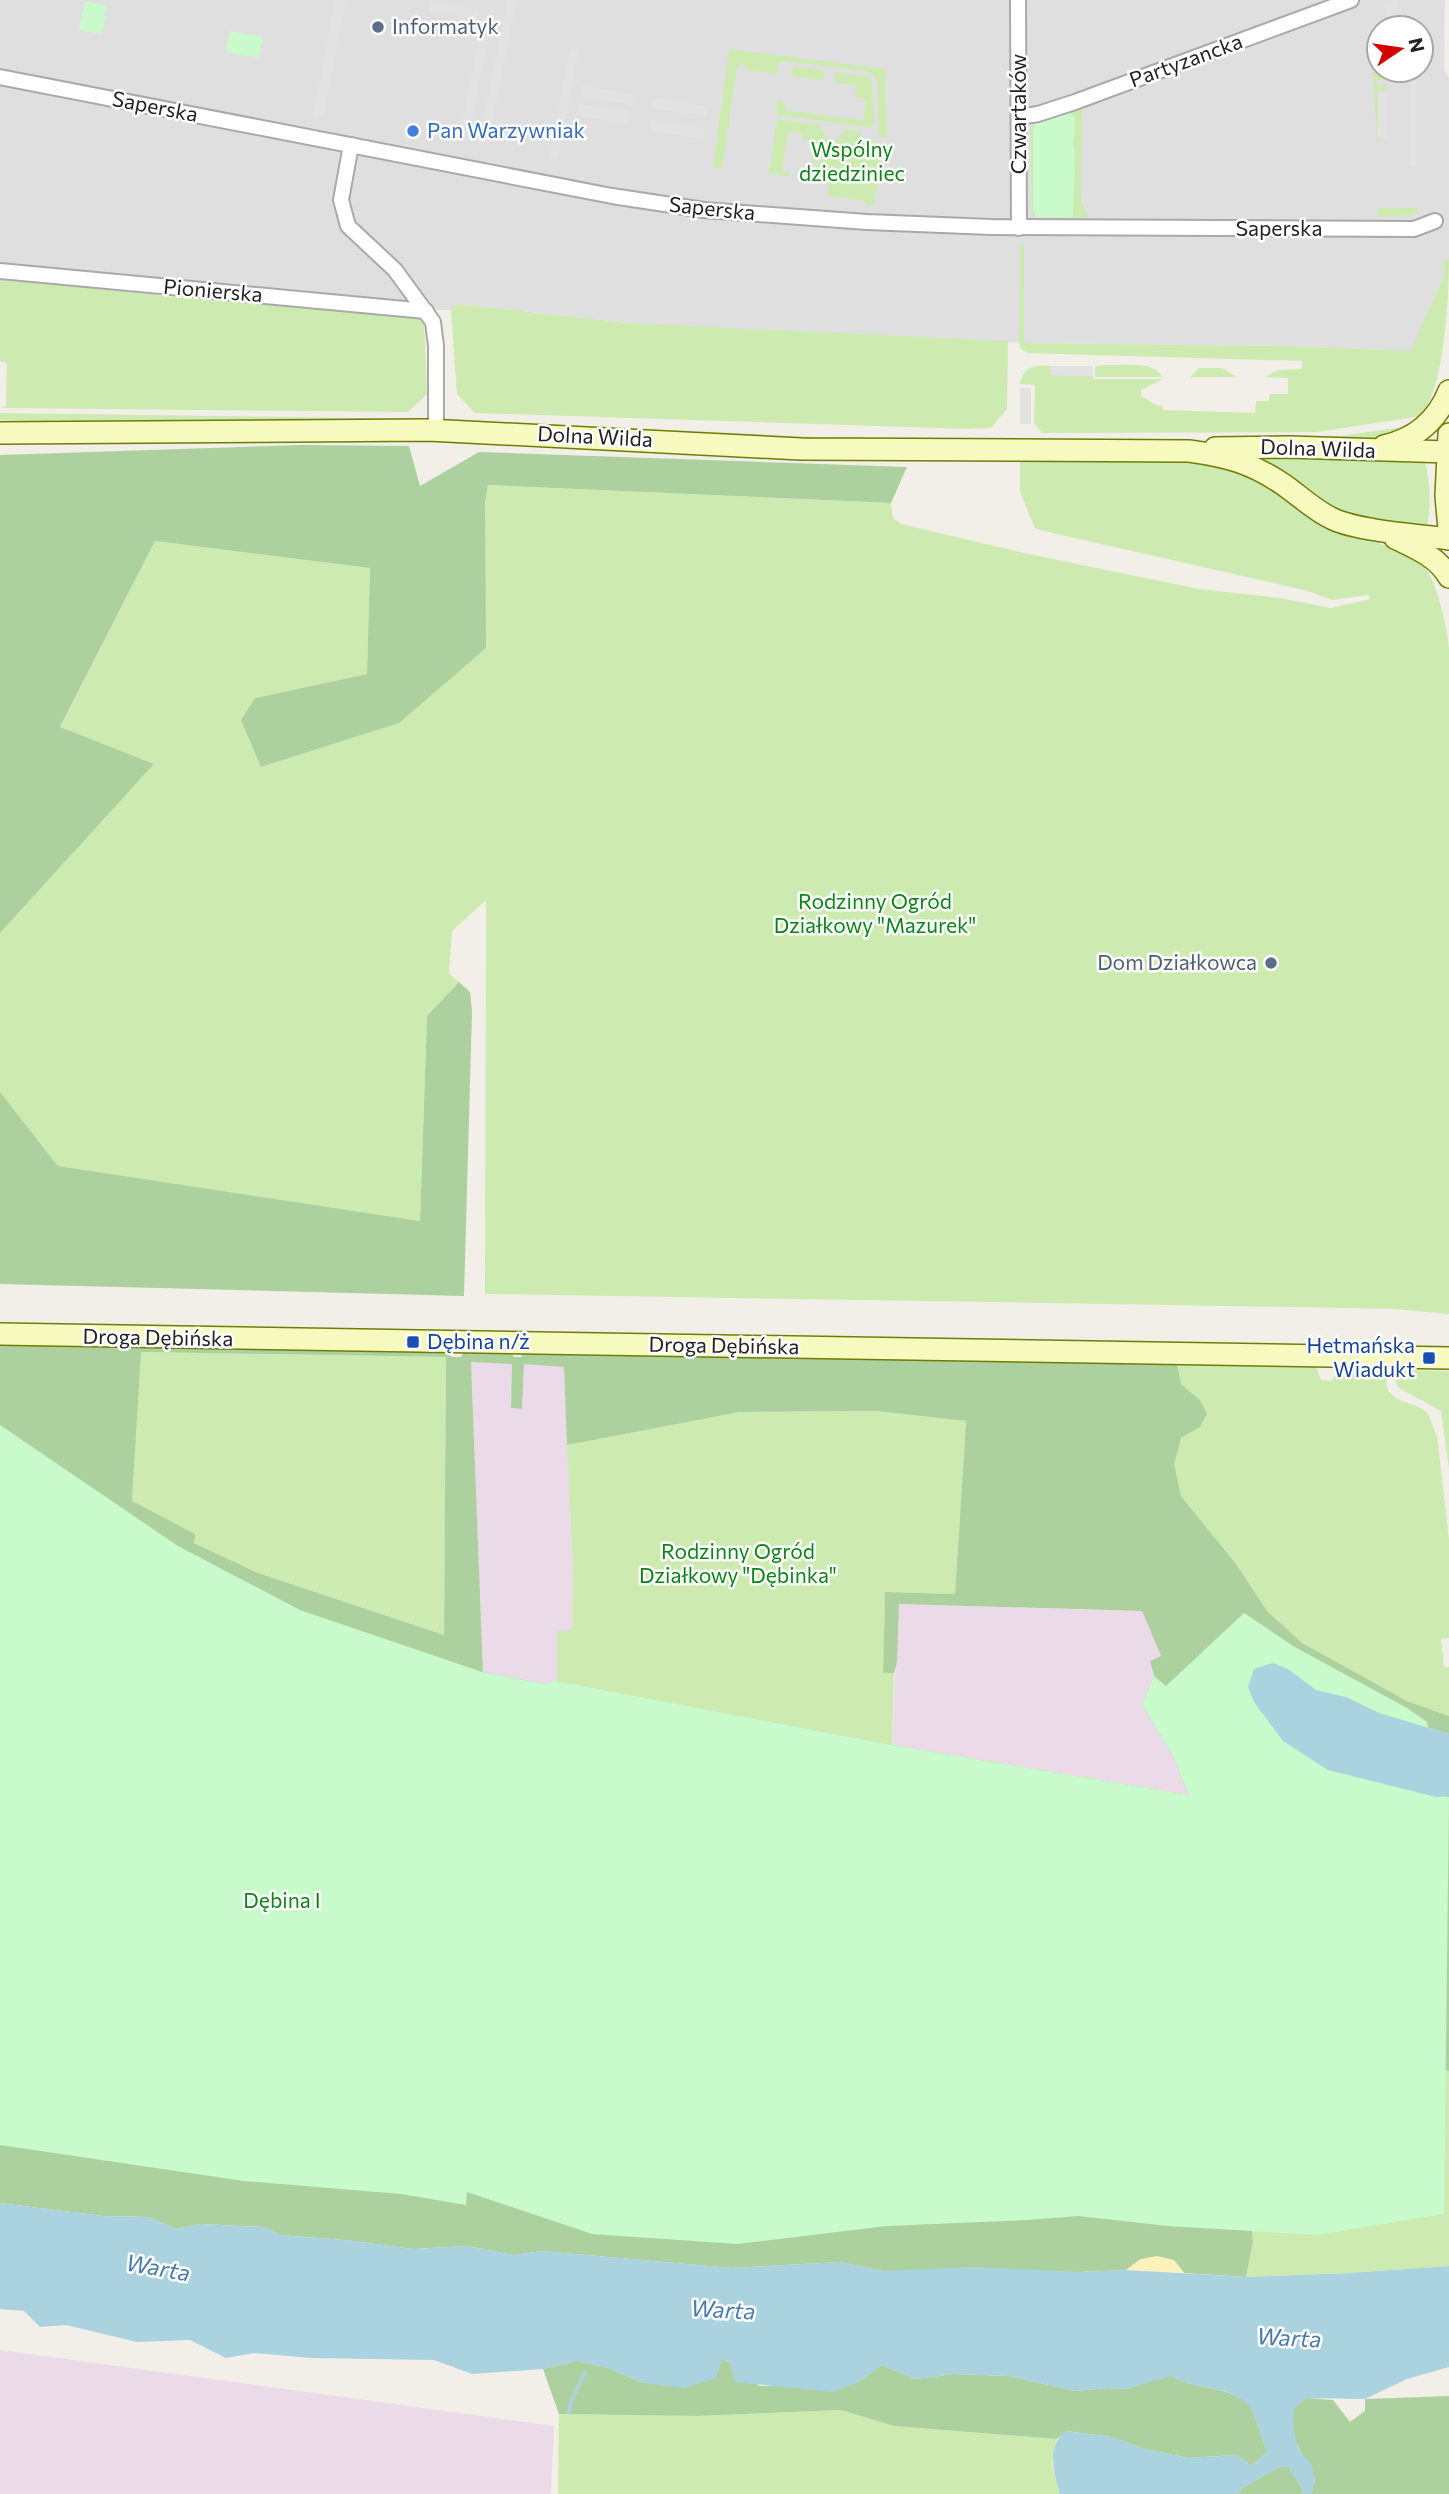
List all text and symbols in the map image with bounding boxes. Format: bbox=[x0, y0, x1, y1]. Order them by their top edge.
place label: Informatyk bbox=[392, 13, 499, 38]
north arrow bbox=[1365, 14, 1435, 84]
marker: Informatyk bbox=[370, 19, 386, 35]
street label: Partyzancka bbox=[1126, 28, 1245, 92]
text: N bbox=[1404, 36, 1430, 55]
street label: Czwartaków bbox=[1005, 54, 1030, 174]
street label: Saperska bbox=[110, 85, 200, 126]
place label: Pan Warzywniak bbox=[427, 117, 585, 142]
marker: Pan Warzywniak bbox=[405, 123, 421, 139]
park label: Wspólny dziedziniec bbox=[799, 136, 905, 185]
street label: Saperska bbox=[668, 191, 757, 224]
street label: Saperska bbox=[1236, 215, 1322, 240]
street label: Pionierska bbox=[162, 273, 264, 306]
street label: Dolna Wilda bbox=[537, 420, 653, 451]
street label: Dolna Wilda bbox=[1260, 433, 1376, 462]
park label: Rodzinny Ogród Działkowy "Mazurek" bbox=[774, 888, 976, 937]
place label: Dom Działkowca bbox=[1097, 949, 1257, 974]
marker: Dom Działkowca bbox=[1263, 955, 1279, 971]
street label: Droga Dębińska bbox=[83, 1323, 234, 1350]
place label: Dębina n/ż bbox=[427, 1328, 530, 1353]
street label: Droga Dębińska bbox=[649, 1331, 800, 1358]
place label: Hetmańska Wiadukt bbox=[1306, 1332, 1415, 1381]
marker: Dębina n/ż bbox=[405, 1334, 421, 1350]
marker: Hetmańska Wiadukt bbox=[1421, 1350, 1437, 1366]
park label: Rodzinny Ogród Działkowy "Dębinka" bbox=[639, 1538, 837, 1587]
park label: Dębina I bbox=[243, 1887, 321, 1912]
water label: Warta bbox=[124, 2248, 193, 2286]
water label: Warta bbox=[690, 2293, 756, 2325]
water label: Warta bbox=[1256, 2321, 1322, 2353]

